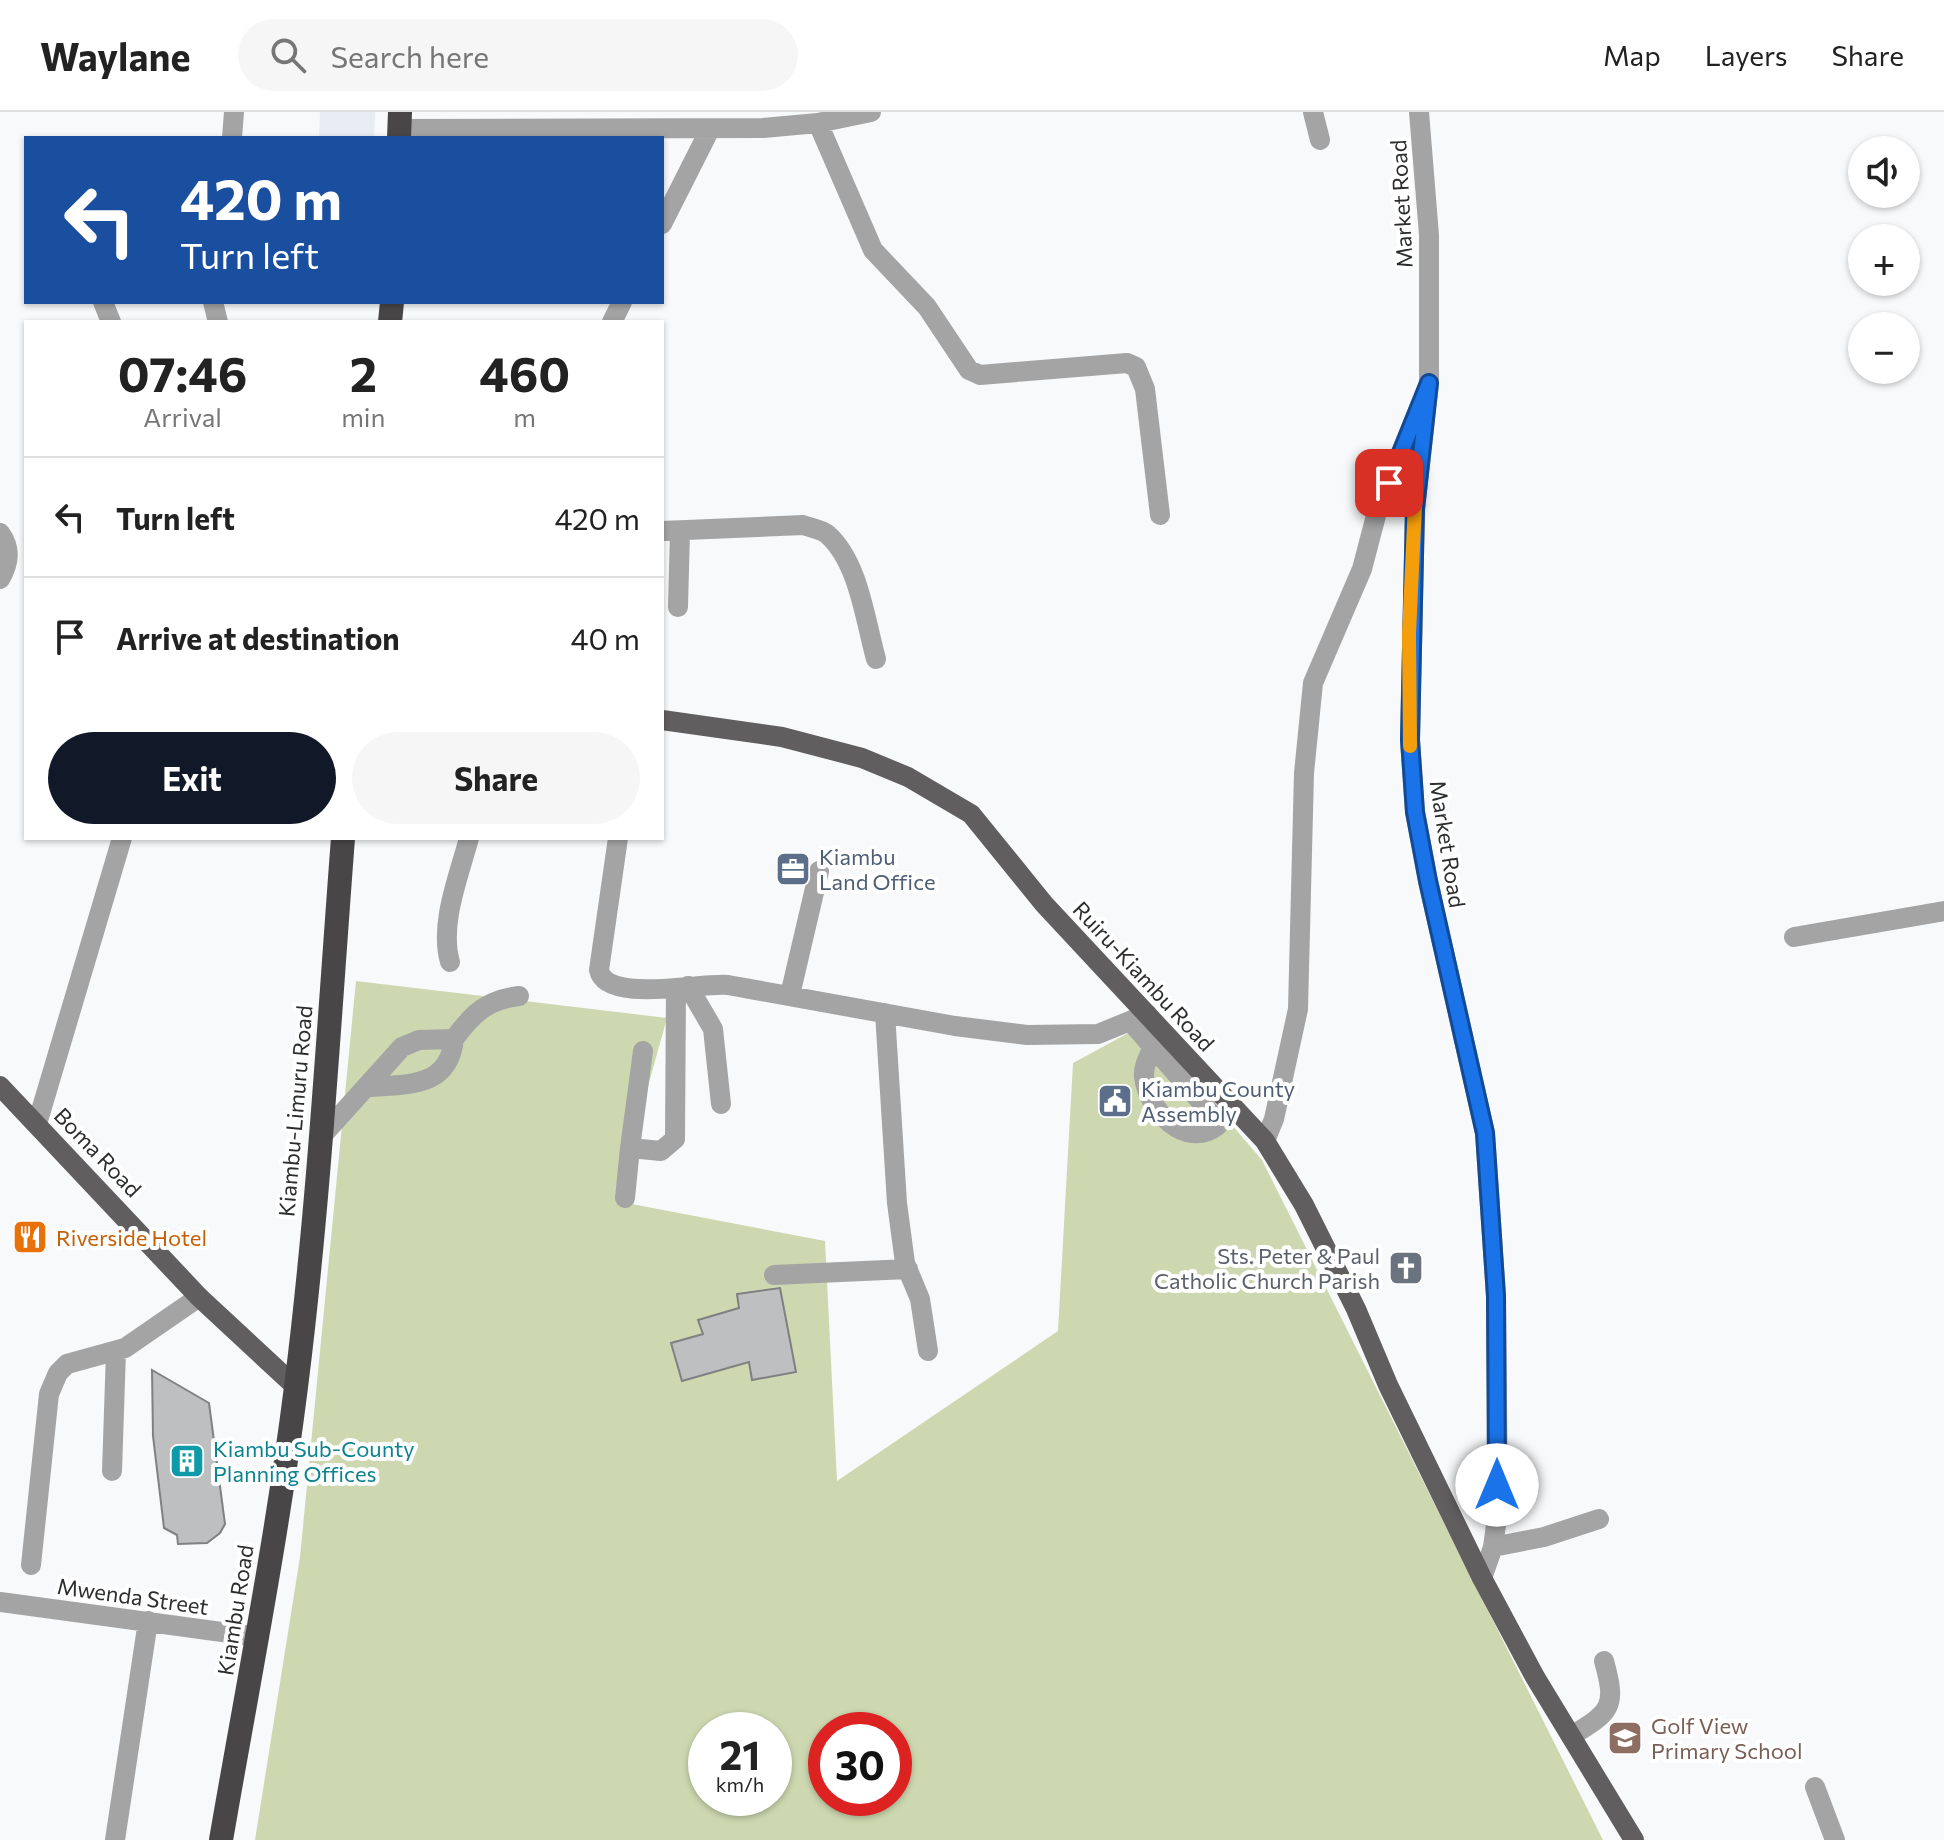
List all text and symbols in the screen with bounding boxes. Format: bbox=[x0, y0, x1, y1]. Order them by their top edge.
search box bbox=[238, 19, 798, 91]
text: Waylane bbox=[40, 32, 190, 79]
icon: search bbox=[266, 33, 310, 77]
text: Search here bbox=[330, 37, 489, 74]
text: Map bbox=[1603, 38, 1661, 72]
text: Layers bbox=[1705, 38, 1787, 72]
text: Share bbox=[1831, 38, 1904, 72]
map controls bbox=[1848, 136, 1920, 384]
button: sound bbox=[1848, 136, 1920, 208]
street label: Market Road bbox=[1384, 139, 1418, 269]
text: 420 m bbox=[180, 163, 342, 232]
icon: left bbox=[48, 168, 152, 272]
button: + bbox=[1848, 224, 1920, 296]
text: Turn left bbox=[180, 232, 319, 276]
button: − bbox=[1848, 312, 1920, 384]
text: 07:46 bbox=[118, 343, 247, 402]
text: 2 bbox=[350, 343, 377, 402]
text: 460 bbox=[479, 343, 570, 402]
text: Arrival bbox=[143, 401, 222, 432]
text: min bbox=[341, 401, 385, 432]
text: m bbox=[513, 401, 536, 432]
pin bbox=[1355, 449, 1423, 517]
icon: arrive bbox=[1367, 461, 1411, 505]
icon: left bbox=[48, 495, 92, 539]
text: Turn left bbox=[116, 499, 235, 536]
text: 420 m bbox=[554, 499, 640, 536]
icon: arrive bbox=[48, 615, 92, 659]
text: Arrive at destination bbox=[116, 619, 400, 656]
text: 40 m bbox=[571, 619, 640, 656]
button: Exit bbox=[48, 732, 336, 824]
button: Share bbox=[352, 732, 640, 824]
street label: Market Road bbox=[1425, 778, 1471, 910]
place label: Kiambu Land Office bbox=[819, 843, 936, 895]
office icon: Kiambu Land Office bbox=[774, 850, 812, 888]
street label: Ruiru-Kiambu Road bbox=[1068, 896, 1220, 1056]
street label: Kiambu-Limuru Road bbox=[272, 1004, 318, 1218]
place label: Kiambu County Assembly bbox=[1141, 1075, 1295, 1127]
public building icon: Kiambu County Assembly bbox=[1096, 1082, 1134, 1120]
street label: Boma Road bbox=[49, 1102, 147, 1202]
restaurant icon: Riverside Hotel bbox=[11, 1218, 49, 1256]
place label: Riverside Hotel bbox=[56, 1224, 207, 1251]
place label: Sts. Peter & Paul Catholic Church Parish bbox=[1154, 1242, 1380, 1294]
church icon: Sts. Peter & Paul Catholic Church Parish bbox=[1387, 1249, 1425, 1287]
place label: Kiambu Sub-County Planning Offices bbox=[213, 1435, 415, 1487]
building icon: Kiambu Sub-County Planning Offices bbox=[168, 1442, 206, 1480]
position arrow bbox=[1455, 1443, 1539, 1527]
street label: Kiambu Road bbox=[211, 1543, 259, 1677]
street label: Mwenda Street bbox=[56, 1572, 210, 1620]
speed limit sign: 30 bbox=[808, 1712, 912, 1816]
place label: Golf View Primary School bbox=[1651, 1712, 1803, 1764]
school or university icon: Golf View Primary School bbox=[1606, 1719, 1644, 1757]
text: 21 bbox=[720, 1729, 760, 1778]
text: km/h bbox=[716, 1772, 764, 1796]

